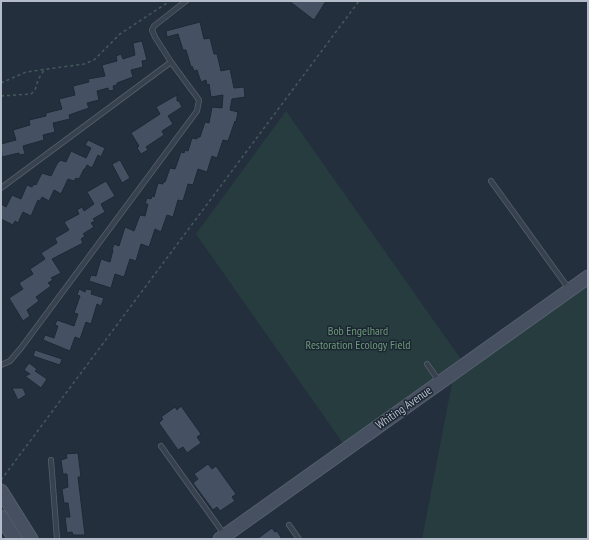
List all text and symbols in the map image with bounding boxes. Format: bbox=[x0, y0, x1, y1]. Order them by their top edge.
park label: Bob Engelhard Restoration Ecology Field bbox=[306, 325, 410, 353]
street label: Whiting Avenue bbox=[373, 383, 435, 433]

